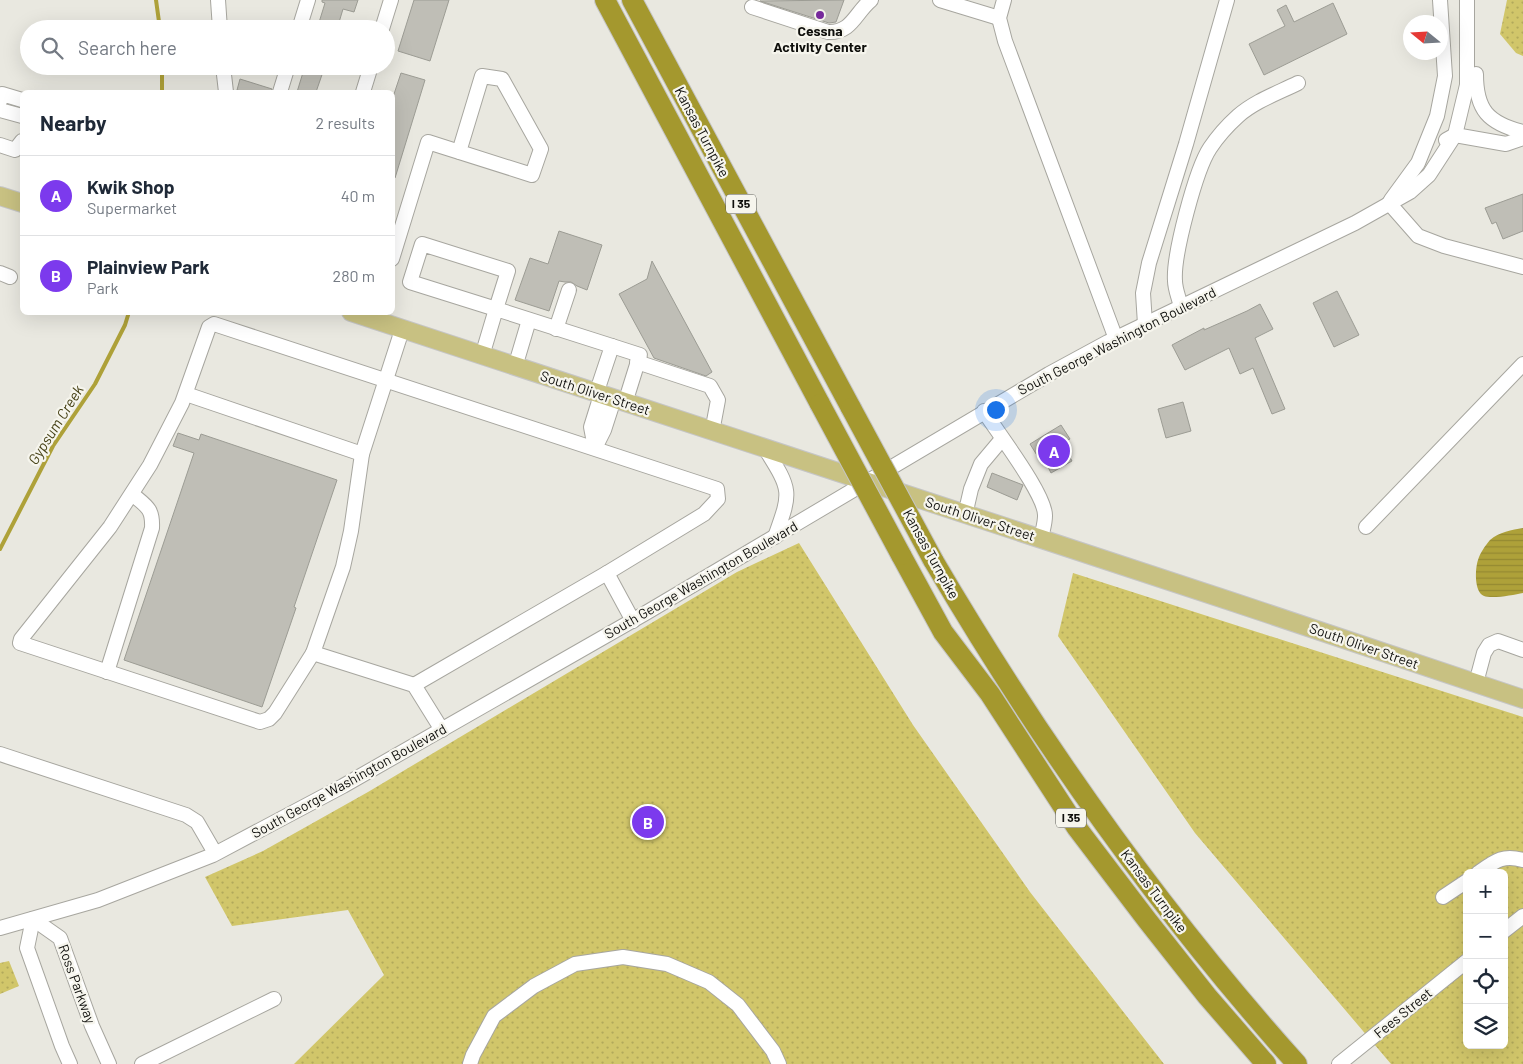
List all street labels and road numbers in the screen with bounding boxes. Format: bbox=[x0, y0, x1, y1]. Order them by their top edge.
street label: Kansas Turnpike bbox=[672, 84, 733, 180]
road number: I 35 bbox=[726, 194, 756, 213]
street label: South George Washington Boulevard bbox=[1015, 283, 1219, 398]
street label: South Oliver Street bbox=[538, 367, 652, 418]
street label: South Oliver Street bbox=[923, 493, 1037, 544]
street label: Kansas Turnpike bbox=[900, 506, 963, 601]
street label: South George Washington Boulevard bbox=[601, 517, 800, 642]
street label: South Oliver Street bbox=[1307, 619, 1421, 672]
street label: South George Washington Boulevard bbox=[248, 720, 449, 841]
road number: I 35 bbox=[1056, 808, 1086, 828]
street label: Kansas Turnpike bbox=[1118, 846, 1191, 936]
street label: Ross Parkway bbox=[55, 942, 100, 1026]
street label: Fees Street bbox=[1370, 984, 1435, 1041]

